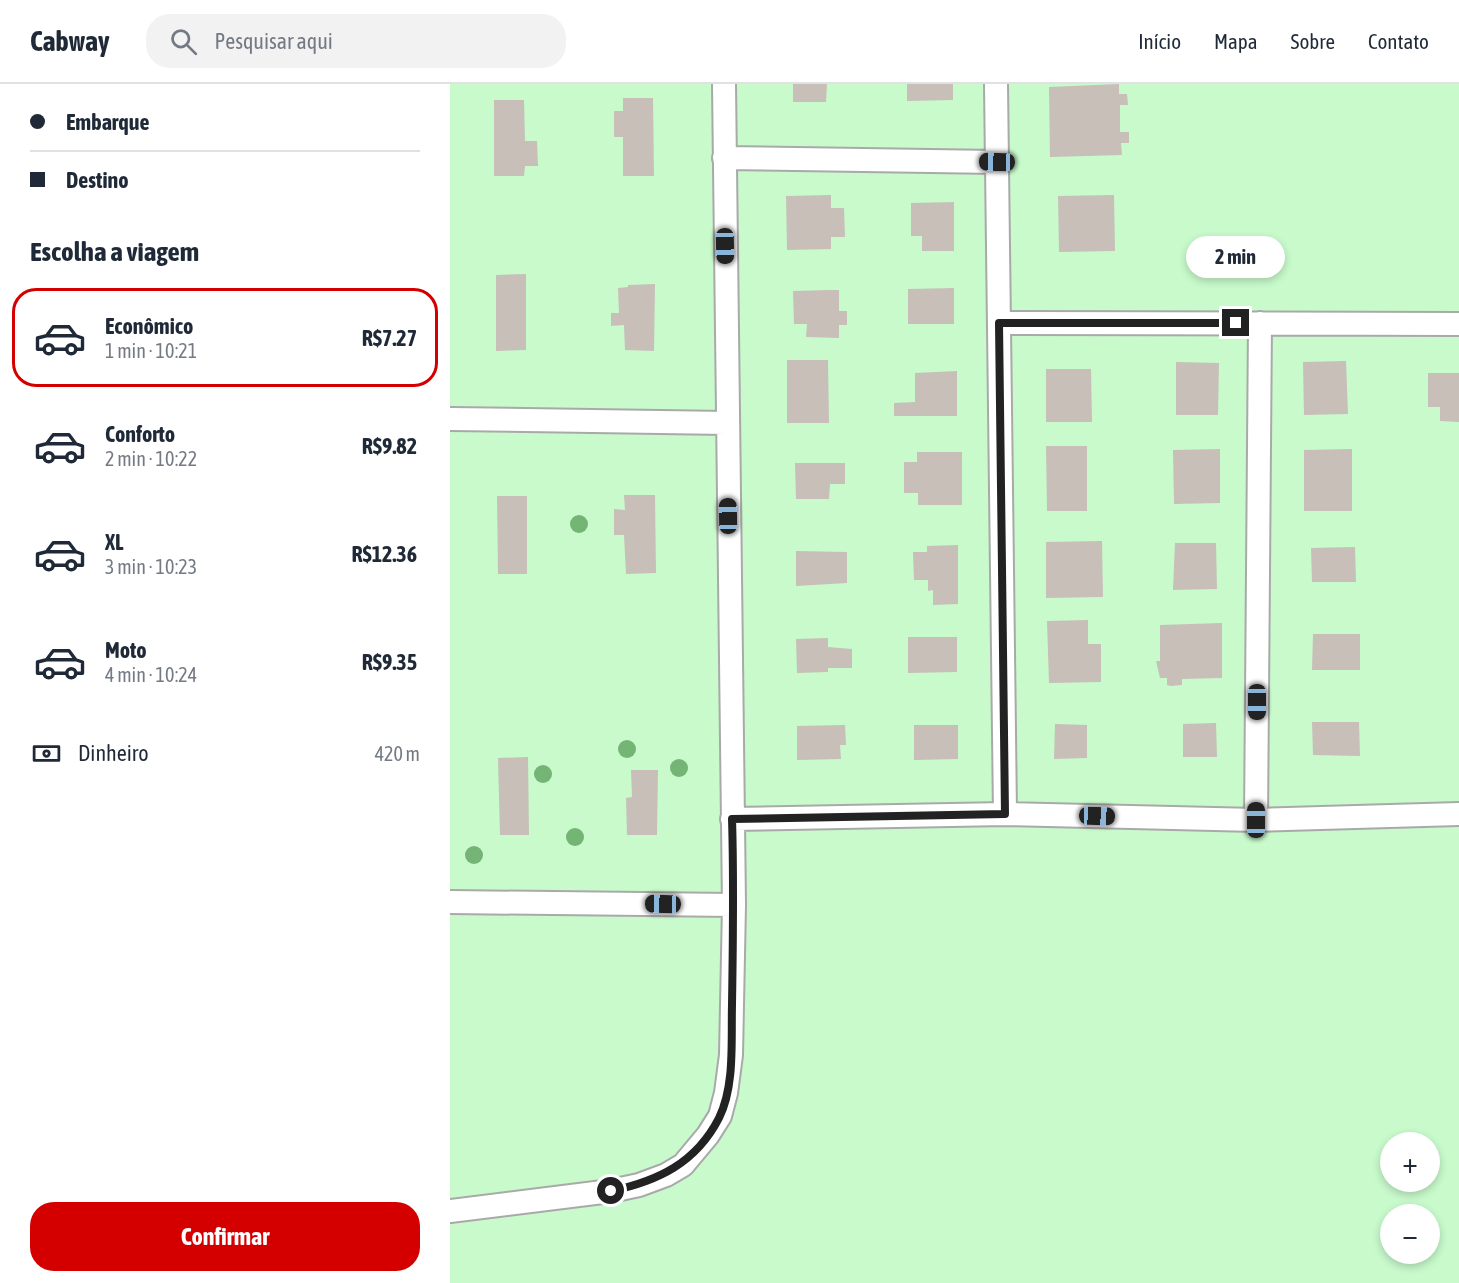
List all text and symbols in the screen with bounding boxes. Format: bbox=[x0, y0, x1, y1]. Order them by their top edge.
search box bbox=[146, 14, 566, 68]
text: Cabway bbox=[30, 25, 110, 57]
icon: search bbox=[167, 25, 200, 58]
text: Pesquisar aqui bbox=[215, 28, 333, 54]
text: Início bbox=[1138, 29, 1181, 53]
text: Mapa bbox=[1214, 29, 1258, 53]
text: Sobre bbox=[1291, 29, 1335, 53]
text: Contato bbox=[1368, 29, 1429, 53]
text: Embarque bbox=[66, 109, 149, 135]
car bbox=[979, 153, 1015, 171]
text: Destino bbox=[66, 167, 128, 193]
car bbox=[716, 228, 734, 264]
text: Escolha a viagem bbox=[30, 236, 199, 267]
callout: 2 min bbox=[1186, 236, 1286, 278]
text: 2 min bbox=[1215, 245, 1256, 268]
route end bbox=[1222, 309, 1249, 336]
icon: car bbox=[33, 311, 87, 365]
text: Econômico bbox=[105, 313, 193, 339]
text: R$7.27 bbox=[362, 325, 417, 351]
text: 1 min · 10:21 bbox=[105, 339, 197, 362]
icon: car bbox=[33, 419, 87, 473]
text: Conforto bbox=[105, 421, 175, 447]
text: R$9.82 bbox=[362, 433, 417, 459]
text: 2 min · 10:22 bbox=[105, 447, 197, 470]
car bbox=[719, 498, 737, 534]
icon: car bbox=[33, 527, 87, 581]
text: XL bbox=[105, 529, 123, 555]
text: R$12.36 bbox=[351, 541, 417, 567]
text: 3 min · 10:23 bbox=[105, 555, 197, 578]
icon: car bbox=[33, 635, 87, 689]
text: Moto bbox=[105, 637, 147, 663]
text: R$9.35 bbox=[362, 649, 417, 675]
text: 4 min · 10:24 bbox=[105, 663, 197, 686]
car bbox=[1248, 684, 1266, 720]
icon: cash bbox=[30, 737, 63, 770]
text: Dinheiro bbox=[78, 740, 149, 766]
text: 420 m bbox=[375, 742, 420, 765]
car bbox=[1247, 802, 1265, 838]
car bbox=[1079, 806, 1115, 826]
car bbox=[645, 895, 681, 913]
map controls bbox=[1380, 1132, 1440, 1264]
button: + bbox=[1380, 1132, 1440, 1192]
route start bbox=[597, 1177, 624, 1204]
button: Confirmar bbox=[30, 1202, 420, 1271]
button: − bbox=[1380, 1204, 1440, 1264]

